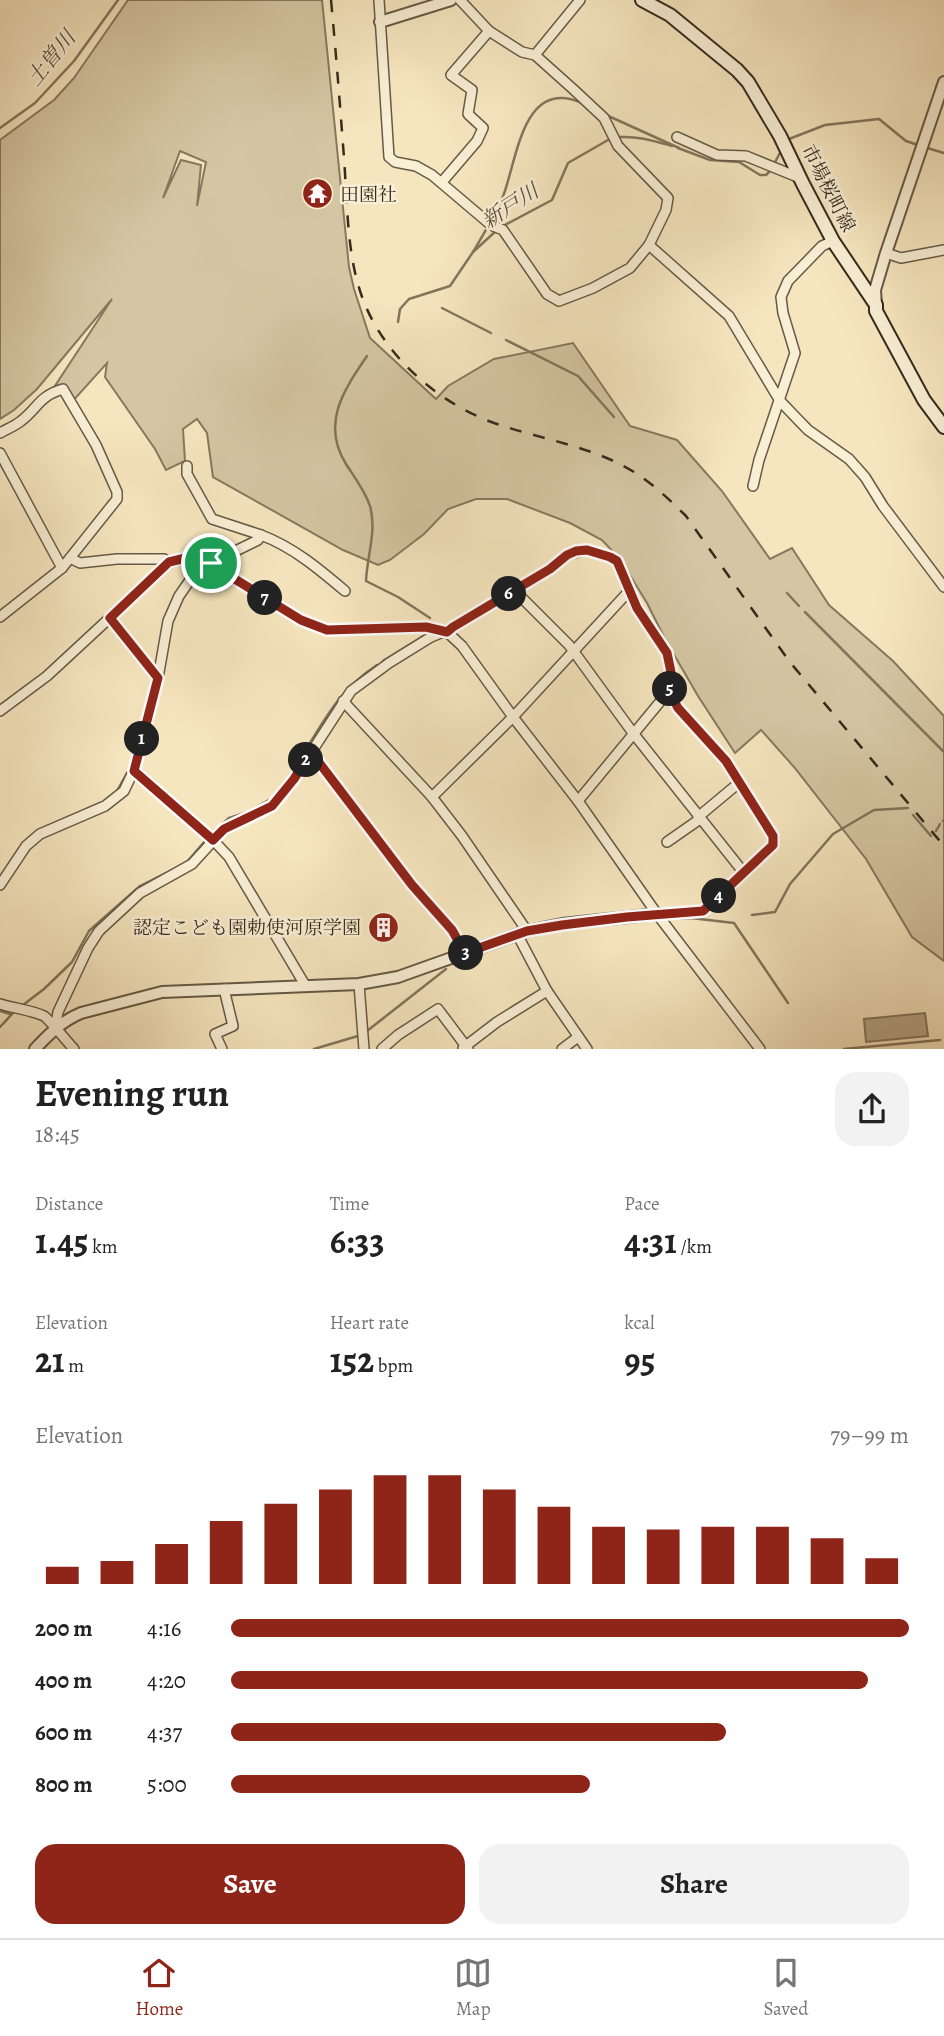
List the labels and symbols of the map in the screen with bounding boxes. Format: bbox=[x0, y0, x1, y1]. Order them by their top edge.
water label: 土曽川 bbox=[20, 23, 83, 91]
street label: 市場桜町線 bbox=[795, 140, 861, 237]
water label: 新戸川 bbox=[476, 176, 546, 235]
temple icon: 田園社 bbox=[300, 177, 334, 211]
place label: 田園社 bbox=[340, 182, 397, 208]
pin bbox=[181, 533, 241, 593]
pin: 6 bbox=[491, 576, 526, 612]
pin: 7 bbox=[247, 580, 282, 616]
pin: 5 bbox=[652, 672, 688, 706]
pin: 1 bbox=[124, 722, 160, 756]
pin: 2 bbox=[288, 742, 324, 778]
pin: 4 bbox=[702, 878, 736, 914]
building icon: 認定こども園勅使河原学園 bbox=[367, 910, 401, 944]
place label: 認定こども園勅使河原学園 bbox=[133, 915, 361, 941]
pin: 3 bbox=[448, 936, 484, 970]

